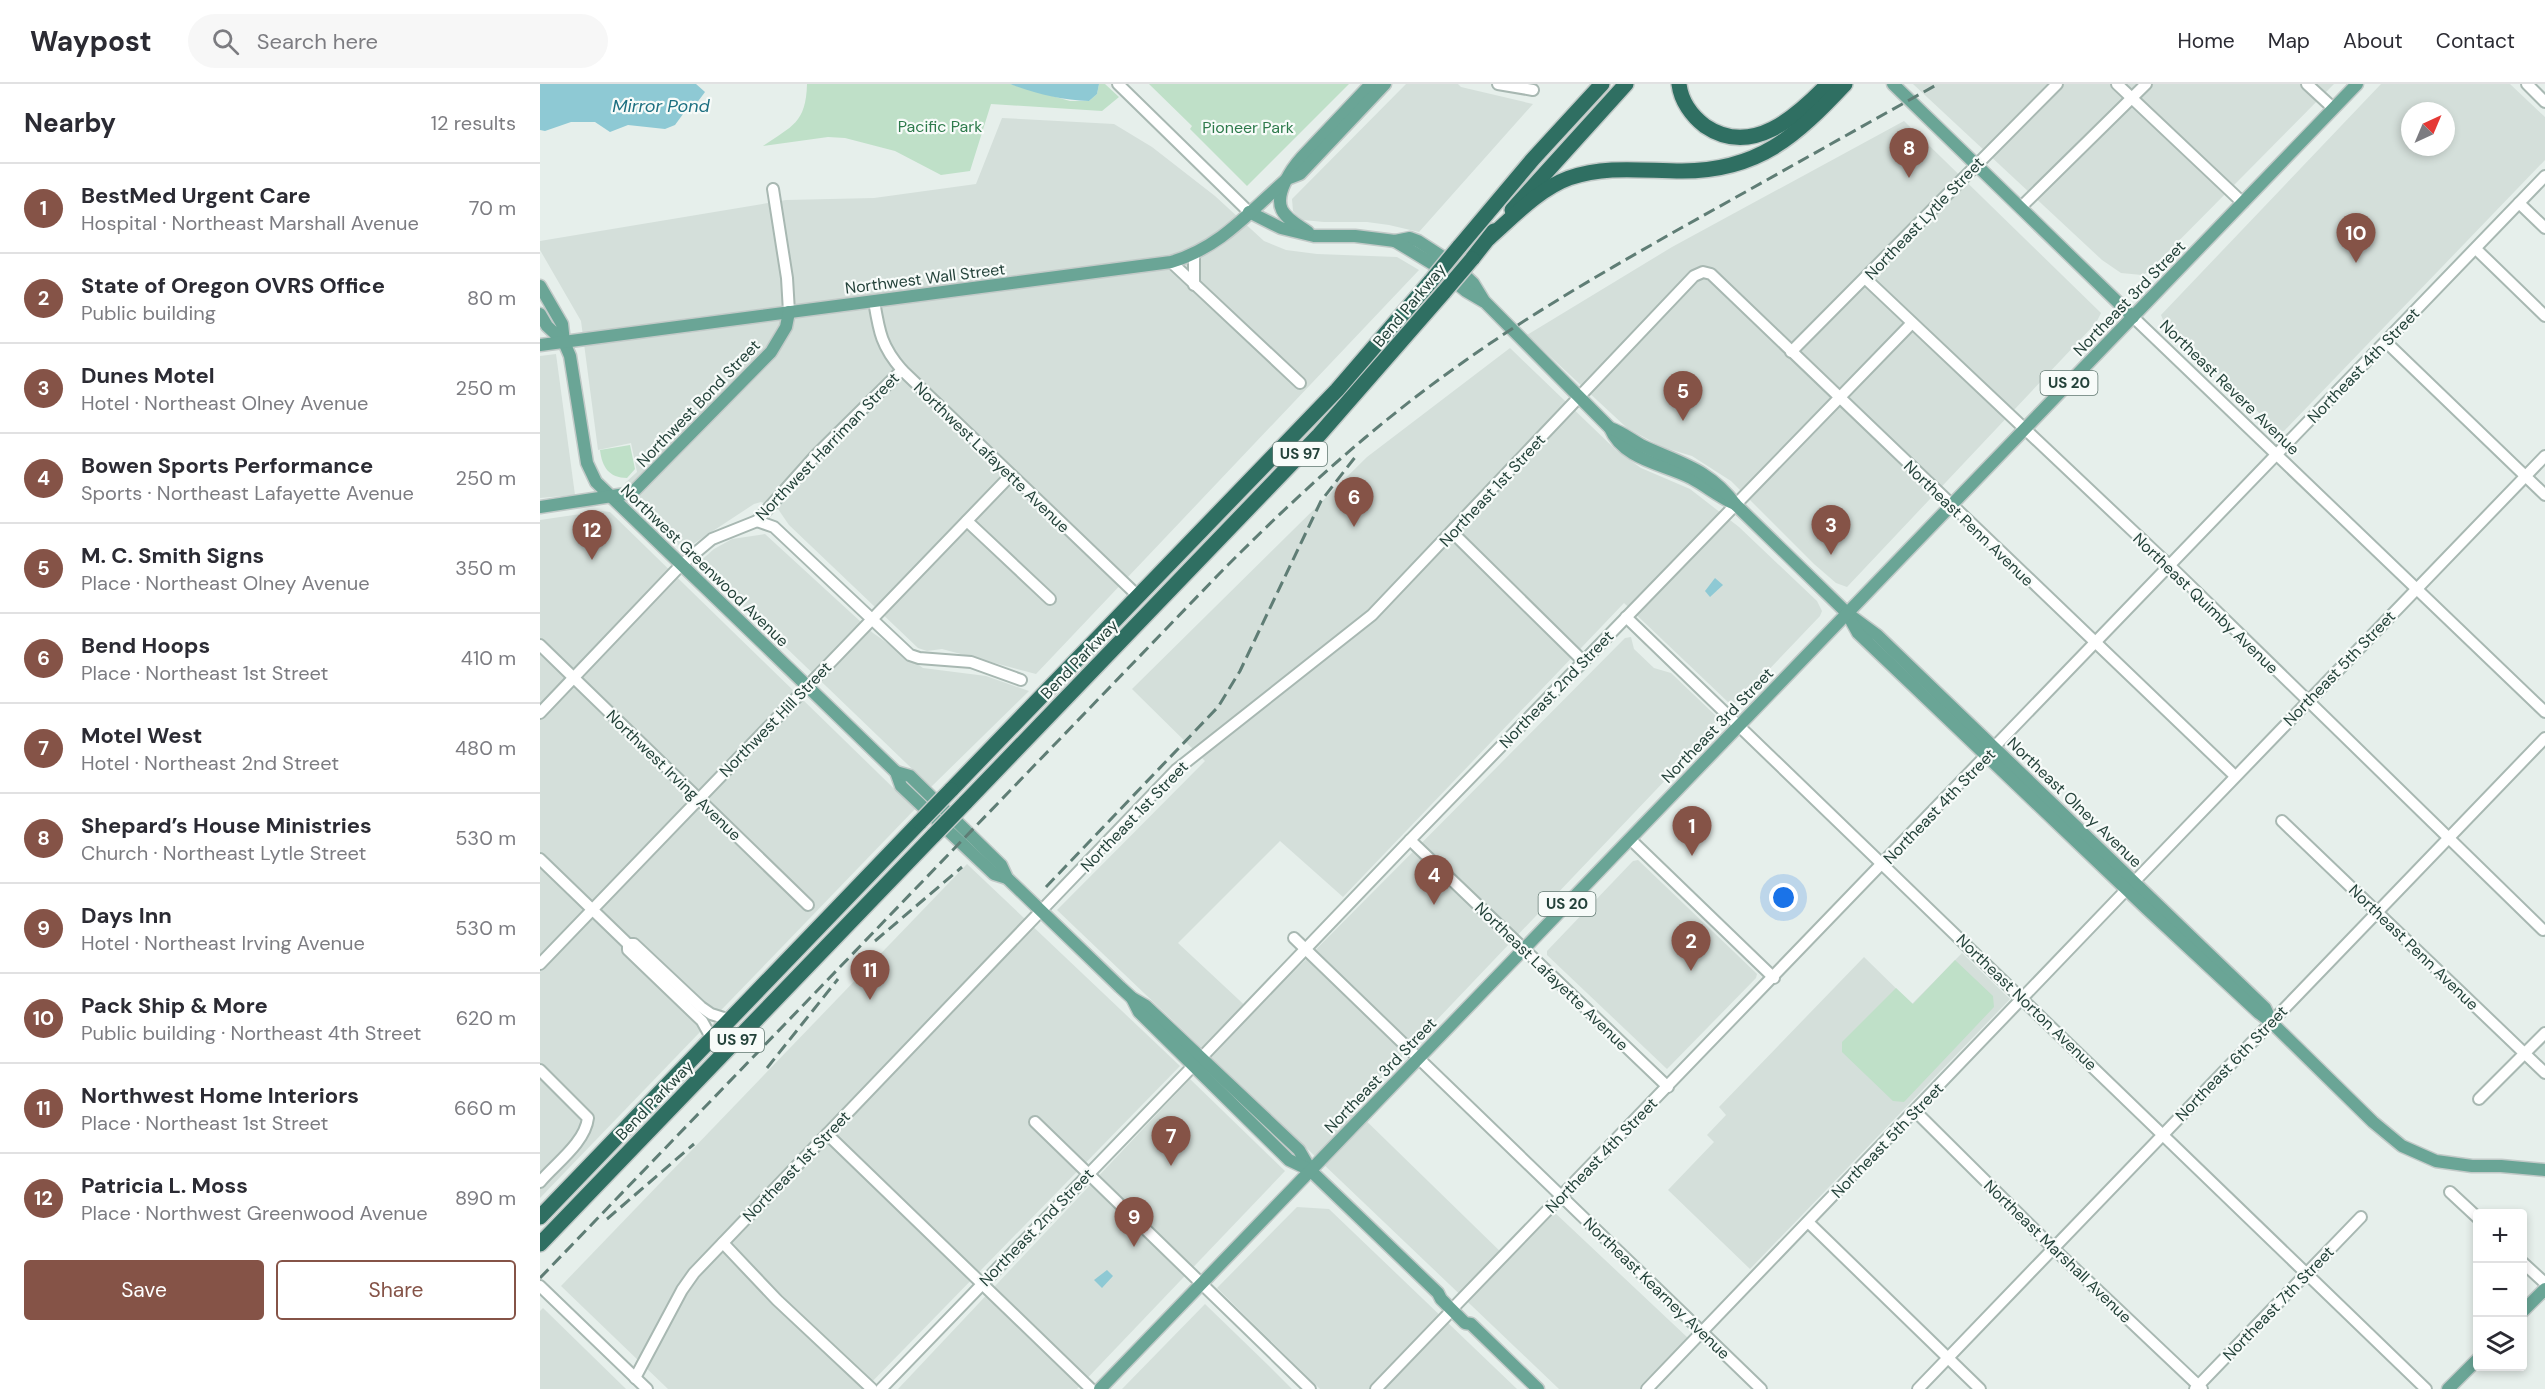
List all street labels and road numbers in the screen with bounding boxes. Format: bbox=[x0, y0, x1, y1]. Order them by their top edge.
street label: Northeast Lytle Street bbox=[1860, 152, 1988, 284]
street label: Northeast 3rd Street bbox=[2069, 236, 2190, 361]
street label: Northwest Wall Street bbox=[844, 258, 1006, 299]
street label: Bend Parkway bbox=[1368, 259, 1451, 352]
street label: Northeast 4th Street bbox=[2303, 303, 2424, 428]
street label: Northeast Revere Avenue bbox=[2155, 315, 2304, 460]
street label: Northwest Bond Street bbox=[632, 335, 765, 471]
street label: Northwest Harriman Street bbox=[751, 368, 904, 525]
road number: US 20 bbox=[2040, 371, 2098, 395]
street label: Northwest Lafayette Avenue bbox=[909, 377, 1074, 537]
street label: Northeast 1st Street bbox=[1435, 430, 1550, 551]
road number: US 97 bbox=[1273, 442, 1327, 466]
street label: Northeast Penn Avenue bbox=[1899, 456, 2038, 591]
street label: Northwest Greenwood Avenue bbox=[616, 479, 793, 651]
street label: Northeast Quimby Avenue bbox=[2128, 528, 2283, 678]
street label: Northeast 5th Street bbox=[2279, 606, 2400, 731]
street label: Bend Parkway bbox=[1036, 615, 1123, 704]
street label: Northeast 2nd Street bbox=[1495, 626, 1618, 753]
street label: Northwest Hill Street bbox=[715, 657, 836, 782]
street label: Northeast 3rd Street bbox=[1657, 663, 1778, 788]
street label: Northwest Irving Avenue bbox=[602, 705, 746, 845]
street label: Northeast Olney Avenue bbox=[2003, 733, 2146, 872]
street label: Northeast 4th Street bbox=[1879, 744, 2000, 869]
street label: Northeast 1st Street bbox=[1076, 756, 1193, 876]
street label: Northeast Penn Avenue bbox=[2344, 880, 2483, 1015]
road number: US 20 bbox=[1538, 892, 1596, 916]
street label: Northeast Lafayette Avenue bbox=[1470, 897, 1633, 1055]
street label: Northeast Norton Avenue bbox=[1952, 930, 2101, 1075]
street label: Northeast 6th Street bbox=[2171, 1001, 2292, 1126]
street label: Northeast 3rd Street bbox=[1320, 1013, 1441, 1138]
road number: US 97 bbox=[710, 1028, 764, 1052]
street label: Bend Parkway bbox=[611, 1056, 698, 1145]
street label: Northeast 5th Street bbox=[1827, 1078, 1948, 1203]
street label: Northeast 4th Street bbox=[1541, 1093, 1662, 1218]
street label: Northeast 1st Street bbox=[738, 1106, 855, 1226]
street label: Northeast 2nd Street bbox=[975, 1164, 1098, 1291]
street label: Northeast Marshall Avenue bbox=[1979, 1175, 2136, 1328]
street label: Northeast Kearney Avenue bbox=[1579, 1213, 1734, 1364]
street label: Northeast 7th Street bbox=[2218, 1242, 2339, 1365]

